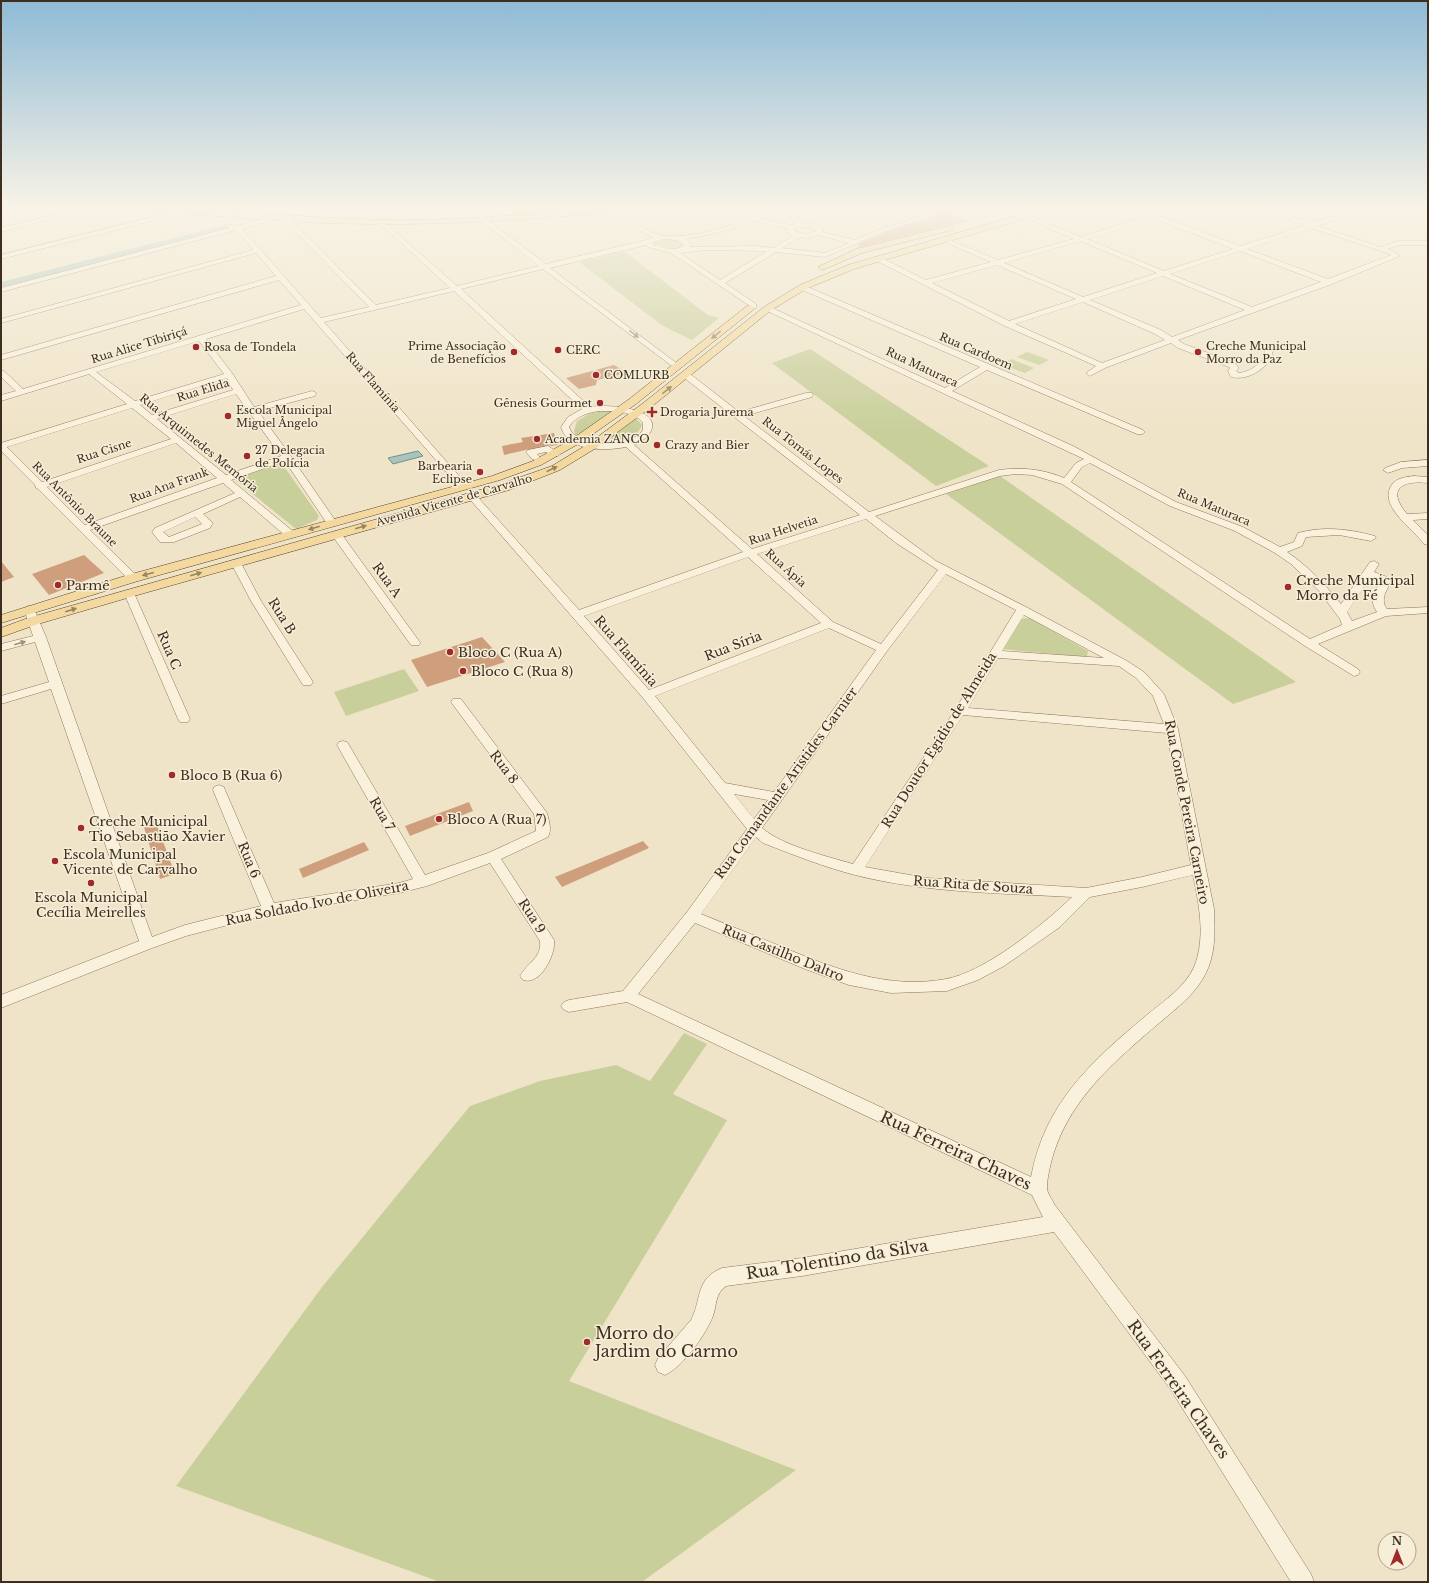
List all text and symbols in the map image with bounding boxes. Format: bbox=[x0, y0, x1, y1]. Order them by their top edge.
street label: Rua Alice Tibiriçá bbox=[89, 323, 190, 366]
street label: Rua Cardoem bbox=[937, 329, 1015, 373]
one-way arrow bbox=[629, 330, 640, 339]
one-way arrow bbox=[711, 330, 722, 339]
place label: Prime Associação de Benefícios bbox=[408, 339, 506, 366]
place label: Creche Municipal Morro da Paz bbox=[1206, 339, 1307, 366]
place label: Rosa de Tondela bbox=[204, 340, 297, 354]
marker: Rosa de Tondela bbox=[191, 342, 201, 352]
place label: CERC bbox=[566, 343, 600, 357]
street label: Rua Maturaca bbox=[884, 344, 961, 390]
marker: CERC bbox=[553, 345, 563, 355]
marker: Prime Associação de Benefícios bbox=[509, 347, 519, 357]
marker: Creche Municipal Morro da Paz bbox=[1193, 347, 1203, 357]
street label: Rua Flamínia bbox=[343, 349, 404, 416]
place label: COMLURB bbox=[604, 368, 669, 382]
marker: COMLURB bbox=[591, 370, 601, 380]
street label: Rua Elida bbox=[175, 375, 232, 405]
one-way arrow bbox=[661, 385, 672, 394]
street label: Rua Arquimedes Memória bbox=[137, 391, 262, 496]
place label: Gênesis Gourmet bbox=[494, 396, 593, 410]
marker: Gênesis Gourmet bbox=[595, 398, 605, 408]
place label: Escola Municipal Miguel Ângelo bbox=[236, 403, 332, 430]
place label: Drogaria Jurema bbox=[660, 405, 755, 419]
marker: Drogaria Jurema bbox=[647, 407, 657, 417]
marker: Escola Municipal Miguel Ângelo bbox=[223, 411, 233, 421]
street label: Rua Tomás Lopes bbox=[759, 414, 847, 486]
place label: Academia ZANCO bbox=[544, 432, 650, 446]
marker: Academia ZANCO bbox=[532, 434, 542, 444]
street label: Rua Cisne bbox=[75, 436, 133, 466]
place label: Crazy and Bier bbox=[665, 438, 750, 452]
marker: Crazy and Bier bbox=[652, 440, 662, 450]
place label: 27 Delegacia de Polícia bbox=[255, 443, 326, 470]
marker: 27 Delegacia de Polícia bbox=[242, 451, 252, 461]
street label: Rua Antônio Braune bbox=[29, 458, 121, 550]
place label: Barbearia Eclipse bbox=[418, 459, 473, 486]
street label: Rua Ana Frank bbox=[128, 464, 211, 506]
one-way arrow bbox=[547, 466, 558, 472]
marker: Barbearia Eclipse bbox=[475, 467, 485, 477]
street label: Avenida Vicente de Carvalho bbox=[373, 471, 534, 529]
street label: Rua Maturaca bbox=[1175, 485, 1254, 529]
street label: Rua Helvetia bbox=[747, 512, 820, 548]
one-way arrow bbox=[355, 524, 367, 530]
one-way arrow bbox=[308, 525, 320, 531]
street label: Rua Ápia bbox=[763, 546, 810, 591]
street label: Rua A bbox=[369, 559, 406, 602]
one-way arrow bbox=[142, 571, 154, 577]
one-way arrow bbox=[190, 571, 202, 577]
place label: Creche Municipal Morro da Fé bbox=[1296, 572, 1415, 604]
place label: Parmê bbox=[66, 577, 110, 594]
marker: Parmê bbox=[53, 580, 63, 590]
marker: Creche Municipal Morro da Fé bbox=[1283, 582, 1293, 592]
street label: Rua B bbox=[264, 595, 300, 637]
one-way arrow bbox=[65, 607, 77, 613]
street label: Rua Flamínia bbox=[590, 612, 662, 691]
street label: Rua Síria bbox=[702, 627, 765, 665]
street label: Rua C bbox=[153, 628, 185, 672]
one-way arrow bbox=[15, 640, 27, 646]
place label: Bloco C (Rua A) bbox=[458, 644, 562, 661]
marker: Bloco C (Rua A) bbox=[445, 647, 455, 657]
street label: Rua Doutor Egídio de Almeida bbox=[878, 648, 1001, 831]
place label: Bloco C (Rua 8) bbox=[471, 663, 573, 680]
marker: Bloco C (Rua 8) bbox=[458, 666, 468, 676]
street label: Rua Comandante Aristides Garnier bbox=[711, 683, 862, 882]
street label: Rua Conde Pereira Carneiro bbox=[1161, 718, 1213, 906]
street label: Rua 8 bbox=[486, 747, 522, 787]
place label: Bloco B (Rua 6) bbox=[180, 767, 282, 784]
marker: Bloco B (Rua 6) bbox=[167, 770, 177, 780]
street label: Rua 7 bbox=[366, 794, 399, 834]
place label: Bloco A (Rua 7) bbox=[447, 811, 547, 828]
place label: Creche Municipal Tio Sebastião Xavier bbox=[89, 813, 226, 845]
marker: Bloco A (Rua 7) bbox=[434, 814, 444, 824]
marker: Creche Municipal Tio Sebastião Xavier bbox=[76, 823, 86, 833]
street label: Rua 6 bbox=[234, 839, 264, 881]
place label: Escola Municipal Vicente de Carvalho bbox=[62, 846, 197, 878]
marker: Escola Municipal Vicente de Carvalho bbox=[50, 856, 60, 866]
street label: Rua Rita de Souza bbox=[912, 872, 1034, 898]
street label: Rua Soldado Ivo de Oliveira bbox=[224, 877, 411, 929]
marker: Escola Municipal Cecília Meirelles bbox=[86, 878, 96, 888]
place label: Escola Municipal Cecília Meirelles bbox=[34, 889, 148, 921]
street label: Rua 9 bbox=[514, 895, 550, 937]
street label: Rua Castilho Daltro bbox=[719, 921, 847, 985]
street label: Rua Ferreira Chaves bbox=[877, 1106, 1035, 1194]
street label: Rua Tolentino da Silva bbox=[745, 1235, 930, 1283]
street label: Rua Ferreira Chaves bbox=[1124, 1316, 1234, 1462]
place label: Morro do Jardim do Carmo bbox=[593, 1323, 738, 1361]
marker: Morro do Jardim do Carmo bbox=[582, 1337, 592, 1347]
north arrow bbox=[1377, 1531, 1417, 1571]
text: N bbox=[1392, 1534, 1403, 1548]

